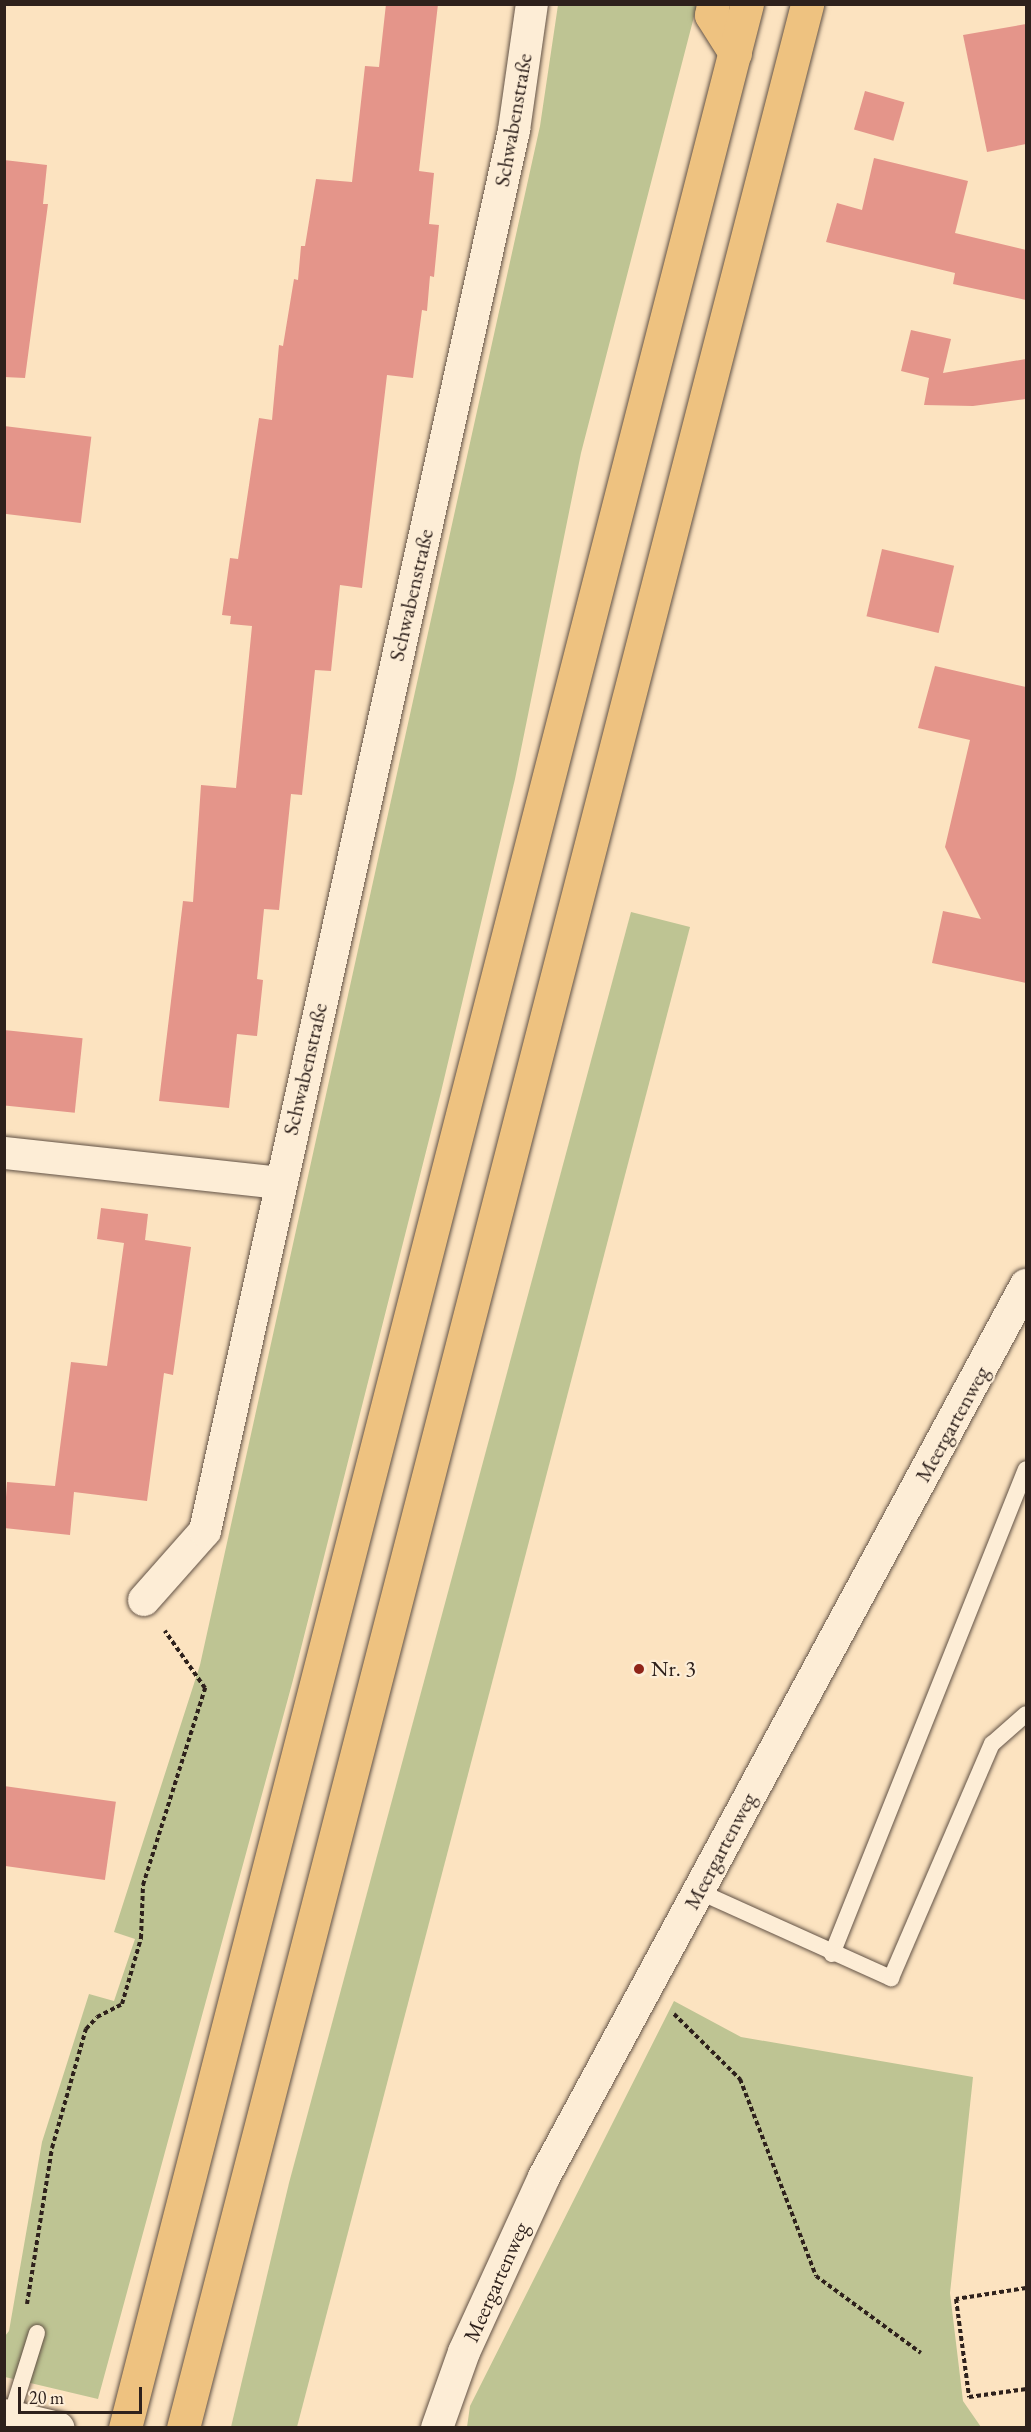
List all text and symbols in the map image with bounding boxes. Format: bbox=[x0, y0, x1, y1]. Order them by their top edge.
street label: Schwabenstraße bbox=[488, 51, 538, 189]
street label: Schwabenstraße bbox=[383, 526, 439, 664]
street label: Schwabenstraße bbox=[277, 1000, 333, 1138]
street label: Meergartenweg bbox=[909, 1361, 995, 1487]
place label: Nr. 3 bbox=[651, 1656, 696, 1682]
marker: Nr. 3 bbox=[632, 1662, 646, 1676]
street label: Meergartenweg bbox=[678, 1788, 762, 1914]
street label: Meergartenweg bbox=[458, 2218, 534, 2346]
scale bar bbox=[21, 2375, 146, 2413]
text: 20 m bbox=[29, 2386, 64, 2409]

